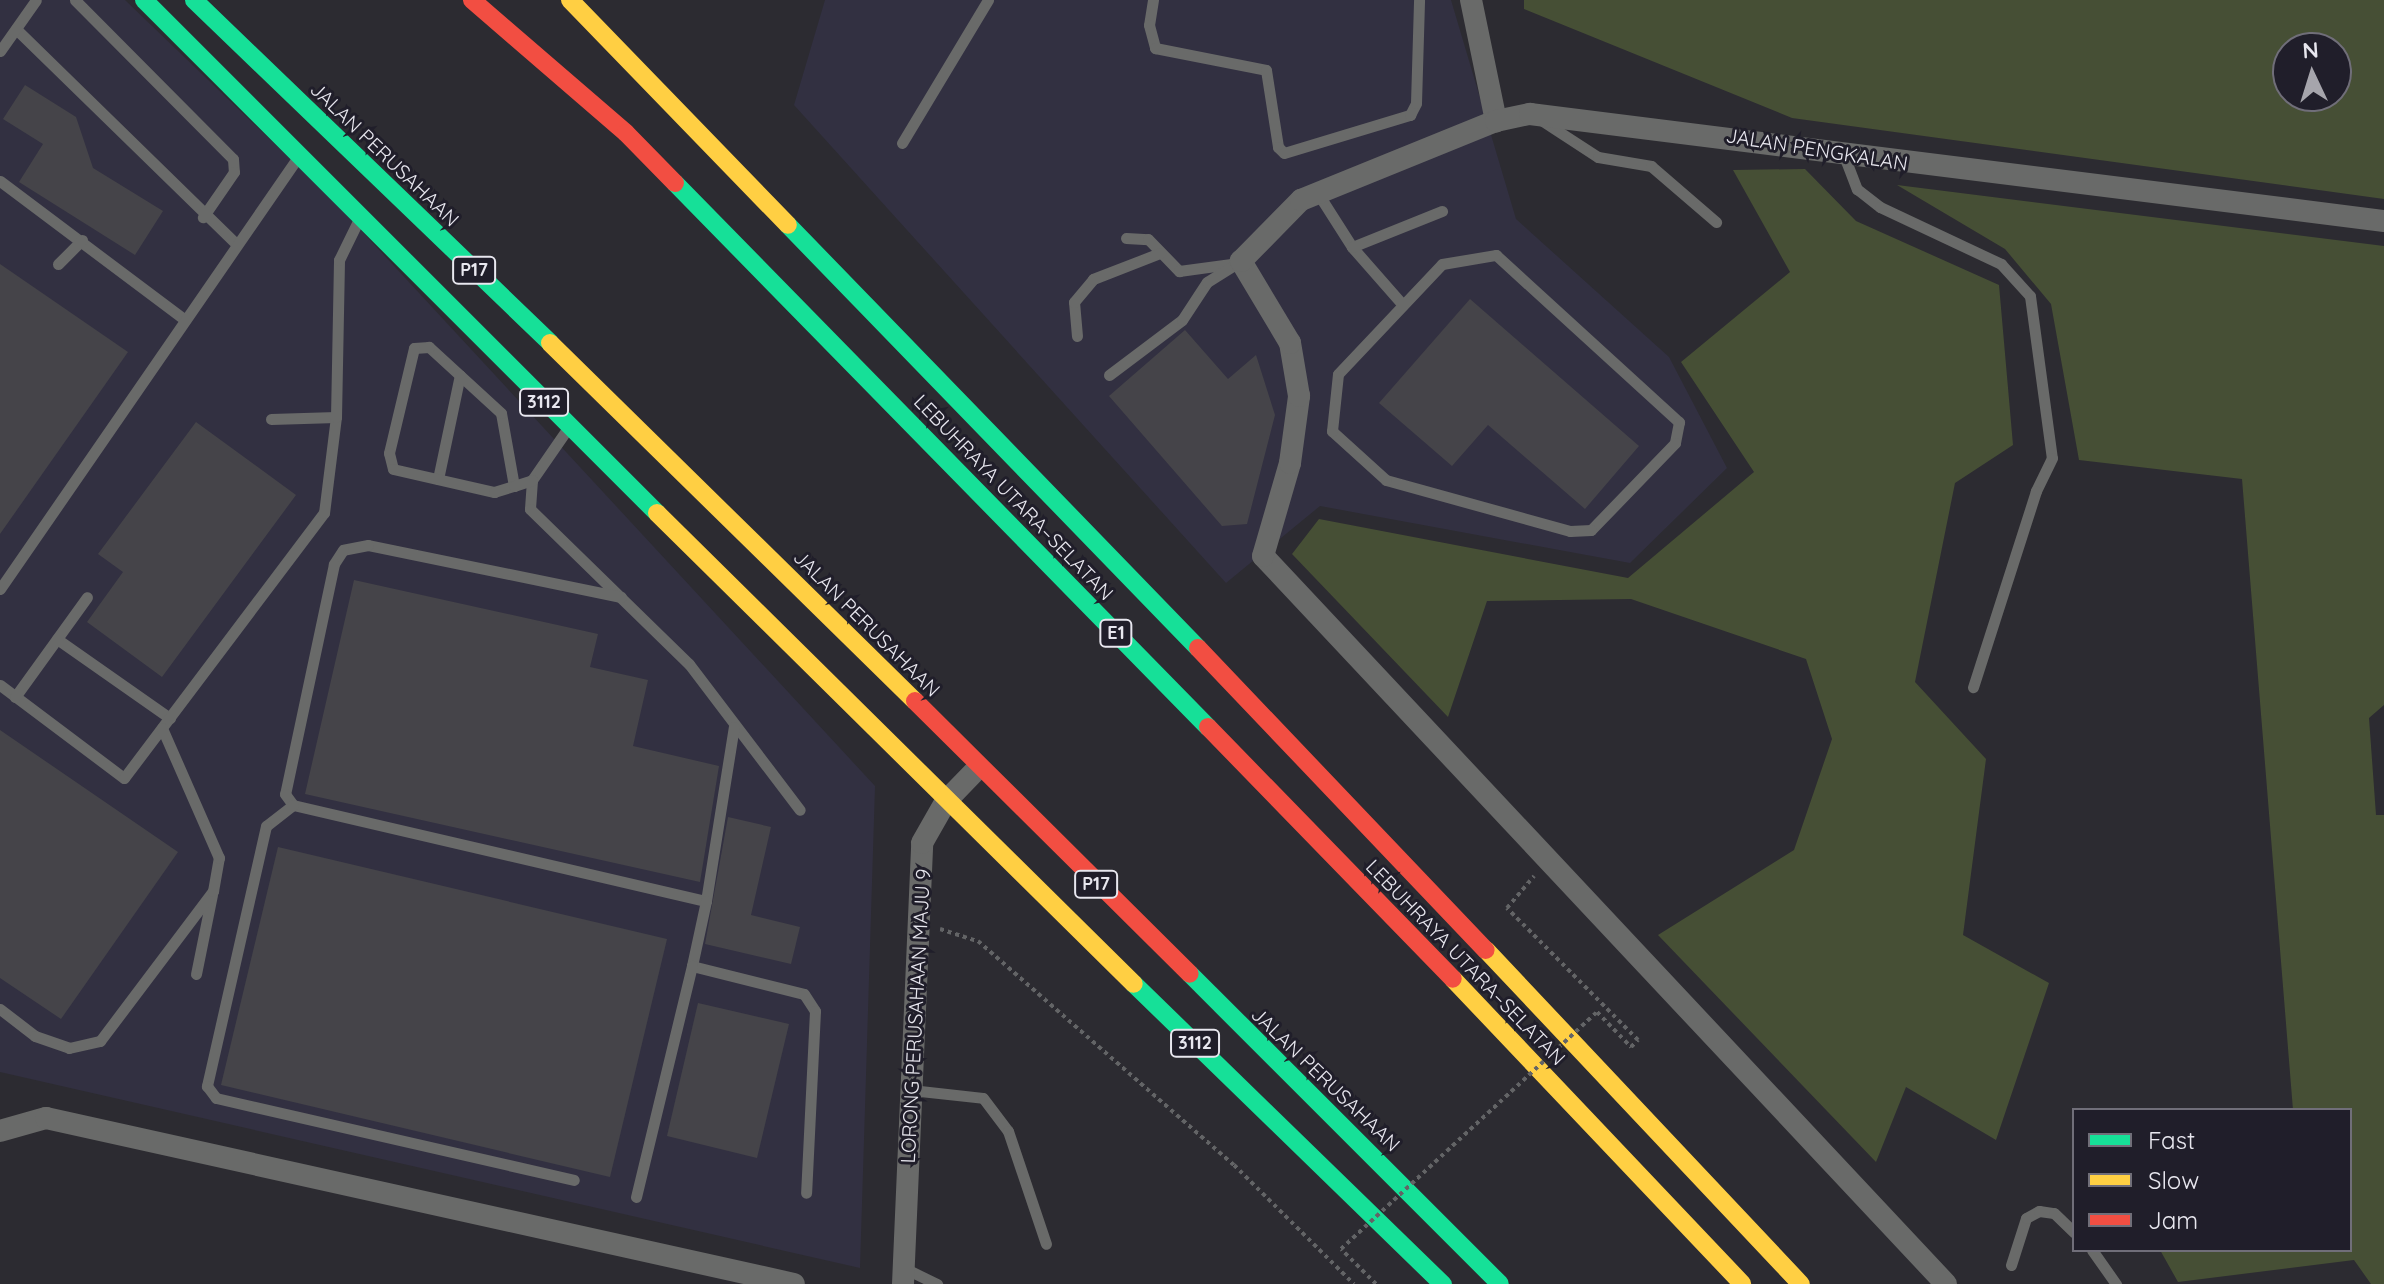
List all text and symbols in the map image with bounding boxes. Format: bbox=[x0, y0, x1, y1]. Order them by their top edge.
north arrow bbox=[2272, 32, 2352, 112]
text: N bbox=[2301, 36, 2320, 65]
street label: JALAN PERUSAHAAN bbox=[306, 77, 464, 231]
street label: JALAN PENGKALAN bbox=[1724, 123, 1910, 175]
road number: P17 bbox=[452, 256, 496, 284]
road number: 3112 bbox=[518, 388, 570, 416]
street label: LEBUHRAYA UTARA–SELATAN bbox=[909, 389, 1119, 605]
street label: JALAN PERUSAHAAN bbox=[789, 545, 945, 701]
road number: E1 bbox=[1098, 619, 1134, 647]
street label: LEBUHRAYA UTARA–SELATAN bbox=[1361, 854, 1571, 1070]
street label: LORONG PERUSAHAAN MAJU 9 bbox=[895, 868, 935, 1164]
road number: P17 bbox=[1074, 870, 1118, 898]
street label: JALAN PERUSAHAAN bbox=[1247, 1002, 1405, 1156]
road number: 3112 bbox=[1169, 1029, 1221, 1057]
legend bbox=[2072, 1108, 2352, 1252]
text: Fast bbox=[2148, 1125, 2195, 1155]
text: Slow bbox=[2148, 1165, 2199, 1195]
text: Jam bbox=[2148, 1205, 2198, 1235]

